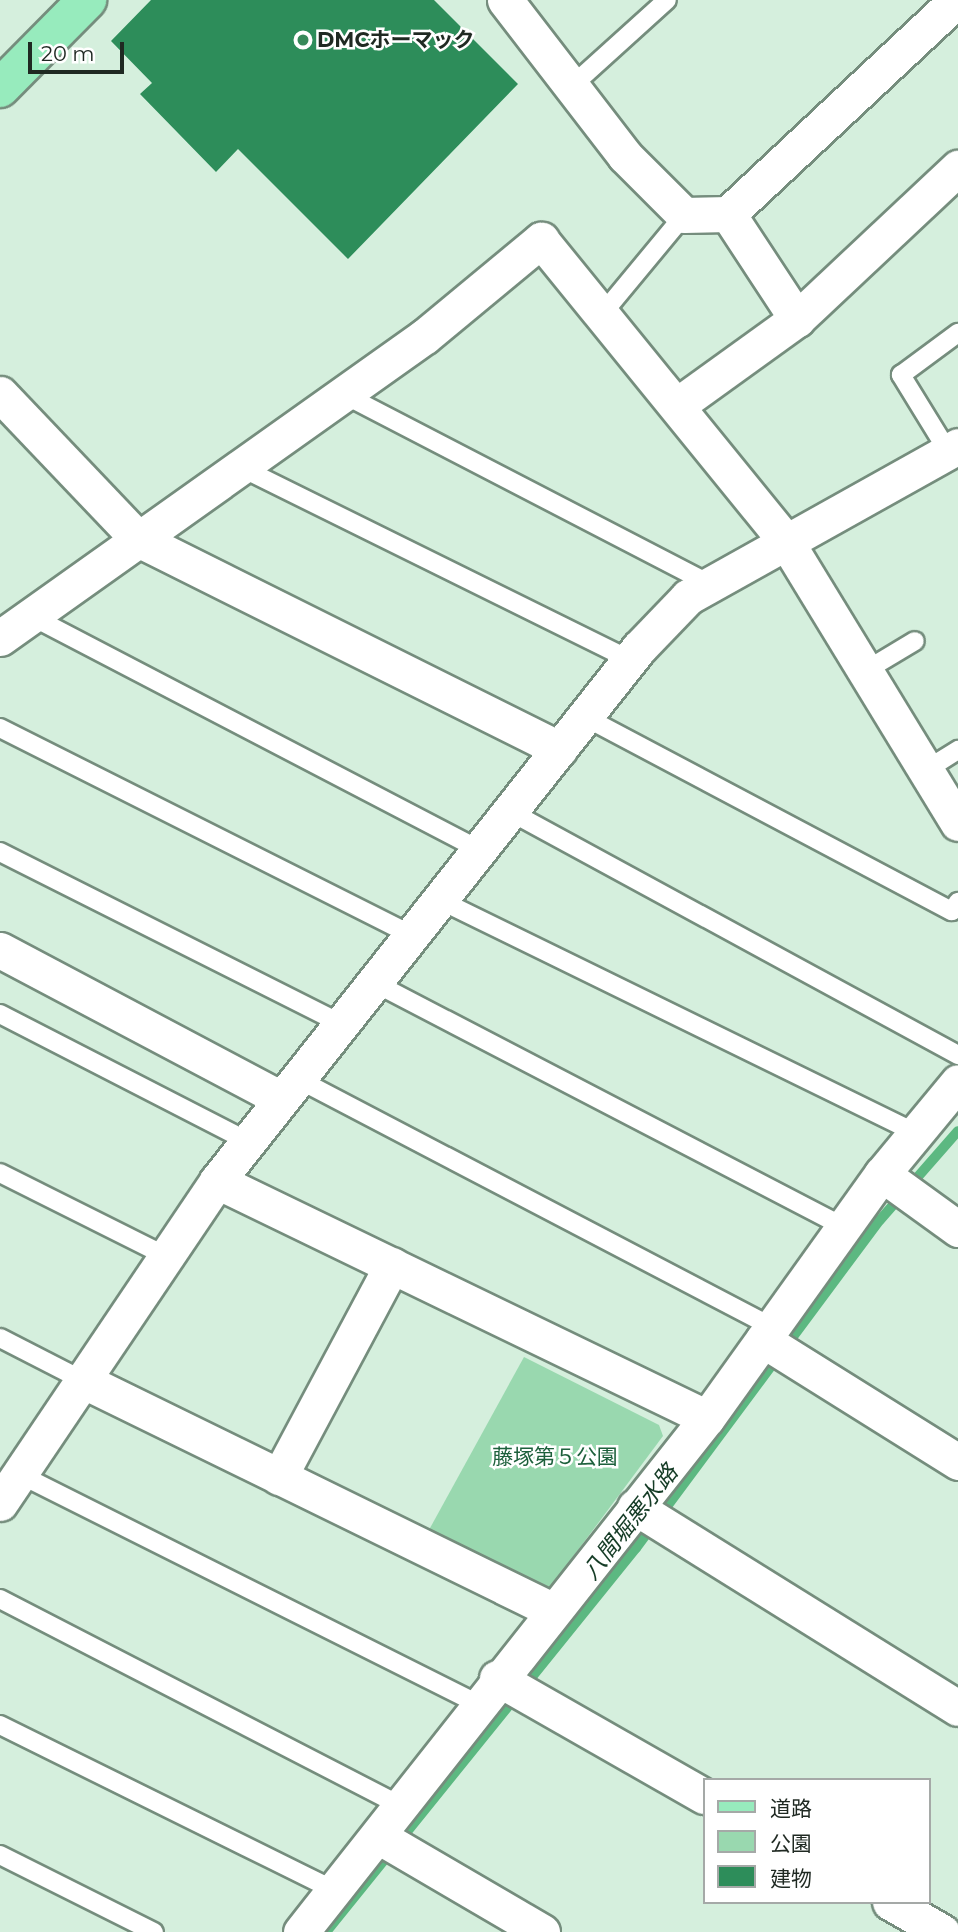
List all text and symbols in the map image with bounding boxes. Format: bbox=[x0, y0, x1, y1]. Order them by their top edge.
place label: DMCホーマック bbox=[317, 27, 475, 53]
scale bar bbox=[32, 28, 128, 72]
marker: DMCホーマック bbox=[295, 32, 311, 48]
text: 20 m bbox=[41, 41, 95, 66]
park label: 藤塚第５公園 bbox=[492, 1444, 618, 1470]
water label: 八間堀悪水路 bbox=[577, 1459, 683, 1585]
legend bbox=[702, 1778, 930, 1904]
text: 道路 bbox=[770, 1796, 812, 1821]
text: 公園 bbox=[770, 1831, 812, 1856]
text: 建物 bbox=[770, 1866, 812, 1891]

